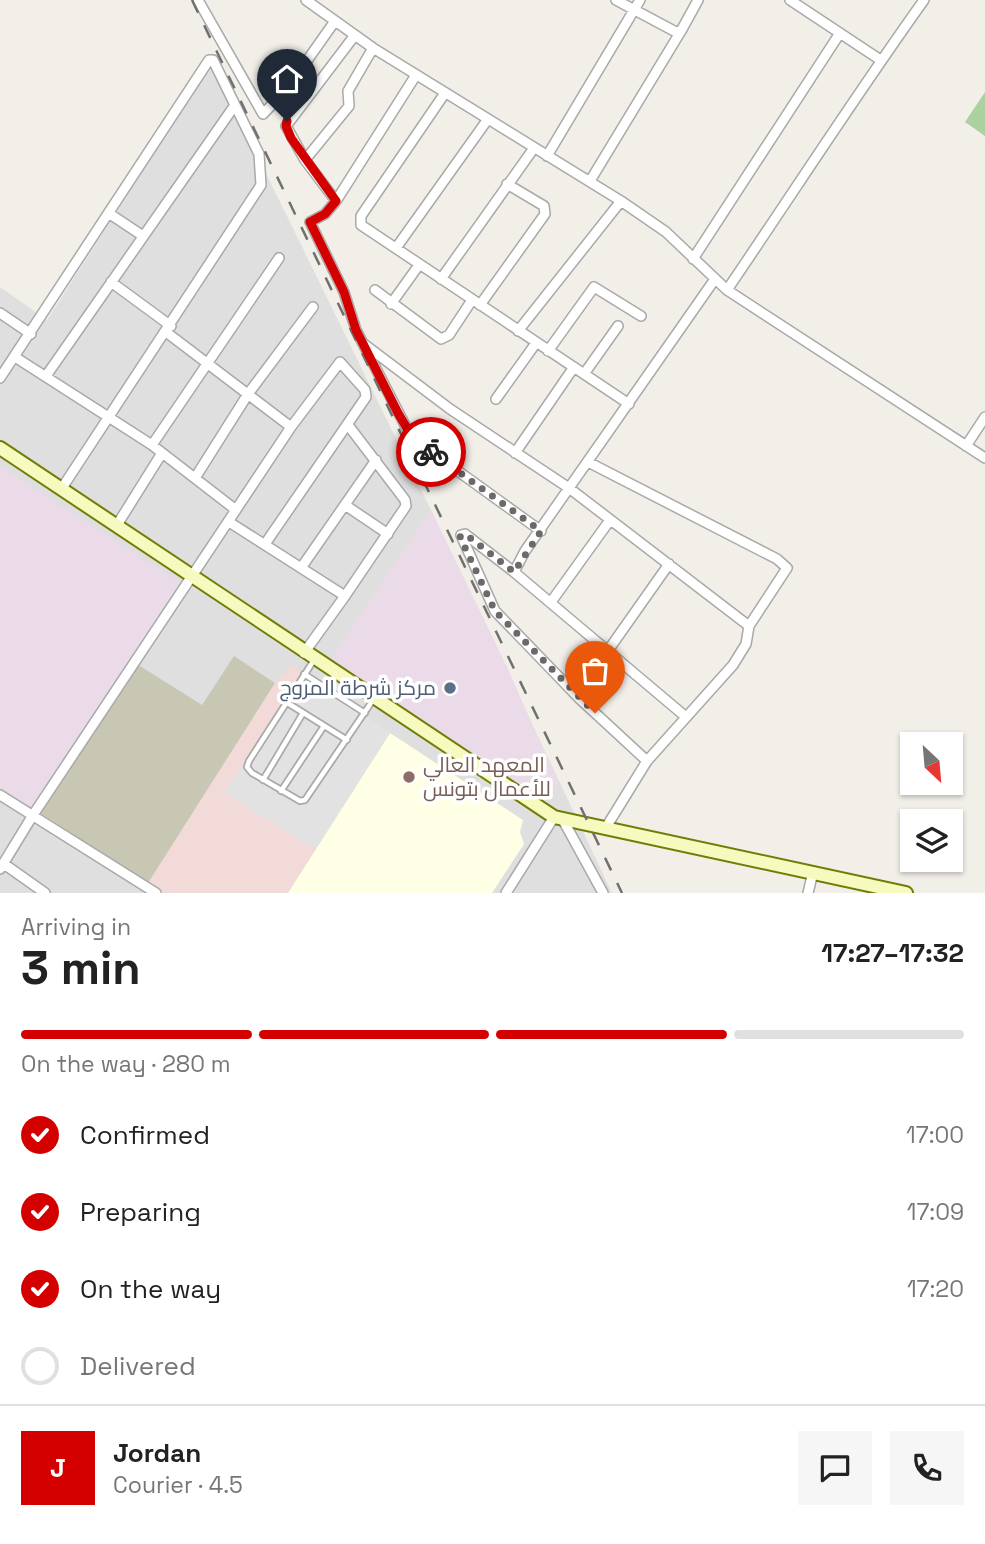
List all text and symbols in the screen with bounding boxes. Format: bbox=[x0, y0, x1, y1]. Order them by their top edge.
pin bbox=[257, 49, 317, 121]
icon: home bbox=[268, 60, 306, 98]
courier bbox=[396, 417, 466, 487]
icon: bike bbox=[412, 433, 450, 471]
pin bbox=[565, 641, 625, 713]
icon: bag bbox=[576, 652, 614, 690]
place label: مركز شرطة المروج bbox=[279, 674, 436, 702]
marker: مركز شرطة المروج bbox=[442, 680, 458, 696]
north arrow bbox=[900, 732, 962, 794]
map controls bbox=[900, 732, 963, 872]
place label: المعهد العالي للأعمال بتونس bbox=[423, 751, 551, 802]
marker: المعهد العالي للأعمال بتونس bbox=[401, 769, 417, 785]
button: layers bbox=[900, 809, 963, 872]
text: Arriving in bbox=[21, 912, 131, 942]
text: 17:27–17:32 bbox=[821, 936, 964, 970]
text: 3 min bbox=[21, 939, 141, 997]
text: On the way · 280 m bbox=[21, 1049, 231, 1079]
icon: check bbox=[21, 1116, 59, 1154]
text: Confirmed bbox=[80, 1118, 210, 1152]
text: 17:00 bbox=[906, 1120, 964, 1150]
icon: check bbox=[21, 1193, 59, 1231]
text: Preparing bbox=[80, 1195, 201, 1229]
text: 17:09 bbox=[907, 1197, 964, 1227]
icon: check bbox=[21, 1270, 59, 1308]
text: On the way bbox=[80, 1272, 221, 1306]
text: 17:20 bbox=[907, 1274, 964, 1304]
text: Delivered bbox=[80, 1349, 196, 1383]
button: chat bbox=[798, 1431, 872, 1505]
button: phone bbox=[890, 1431, 964, 1505]
text: Jordan bbox=[113, 1436, 201, 1470]
text: J bbox=[50, 1451, 66, 1485]
text: Courier · 4.5 bbox=[113, 1470, 243, 1500]

